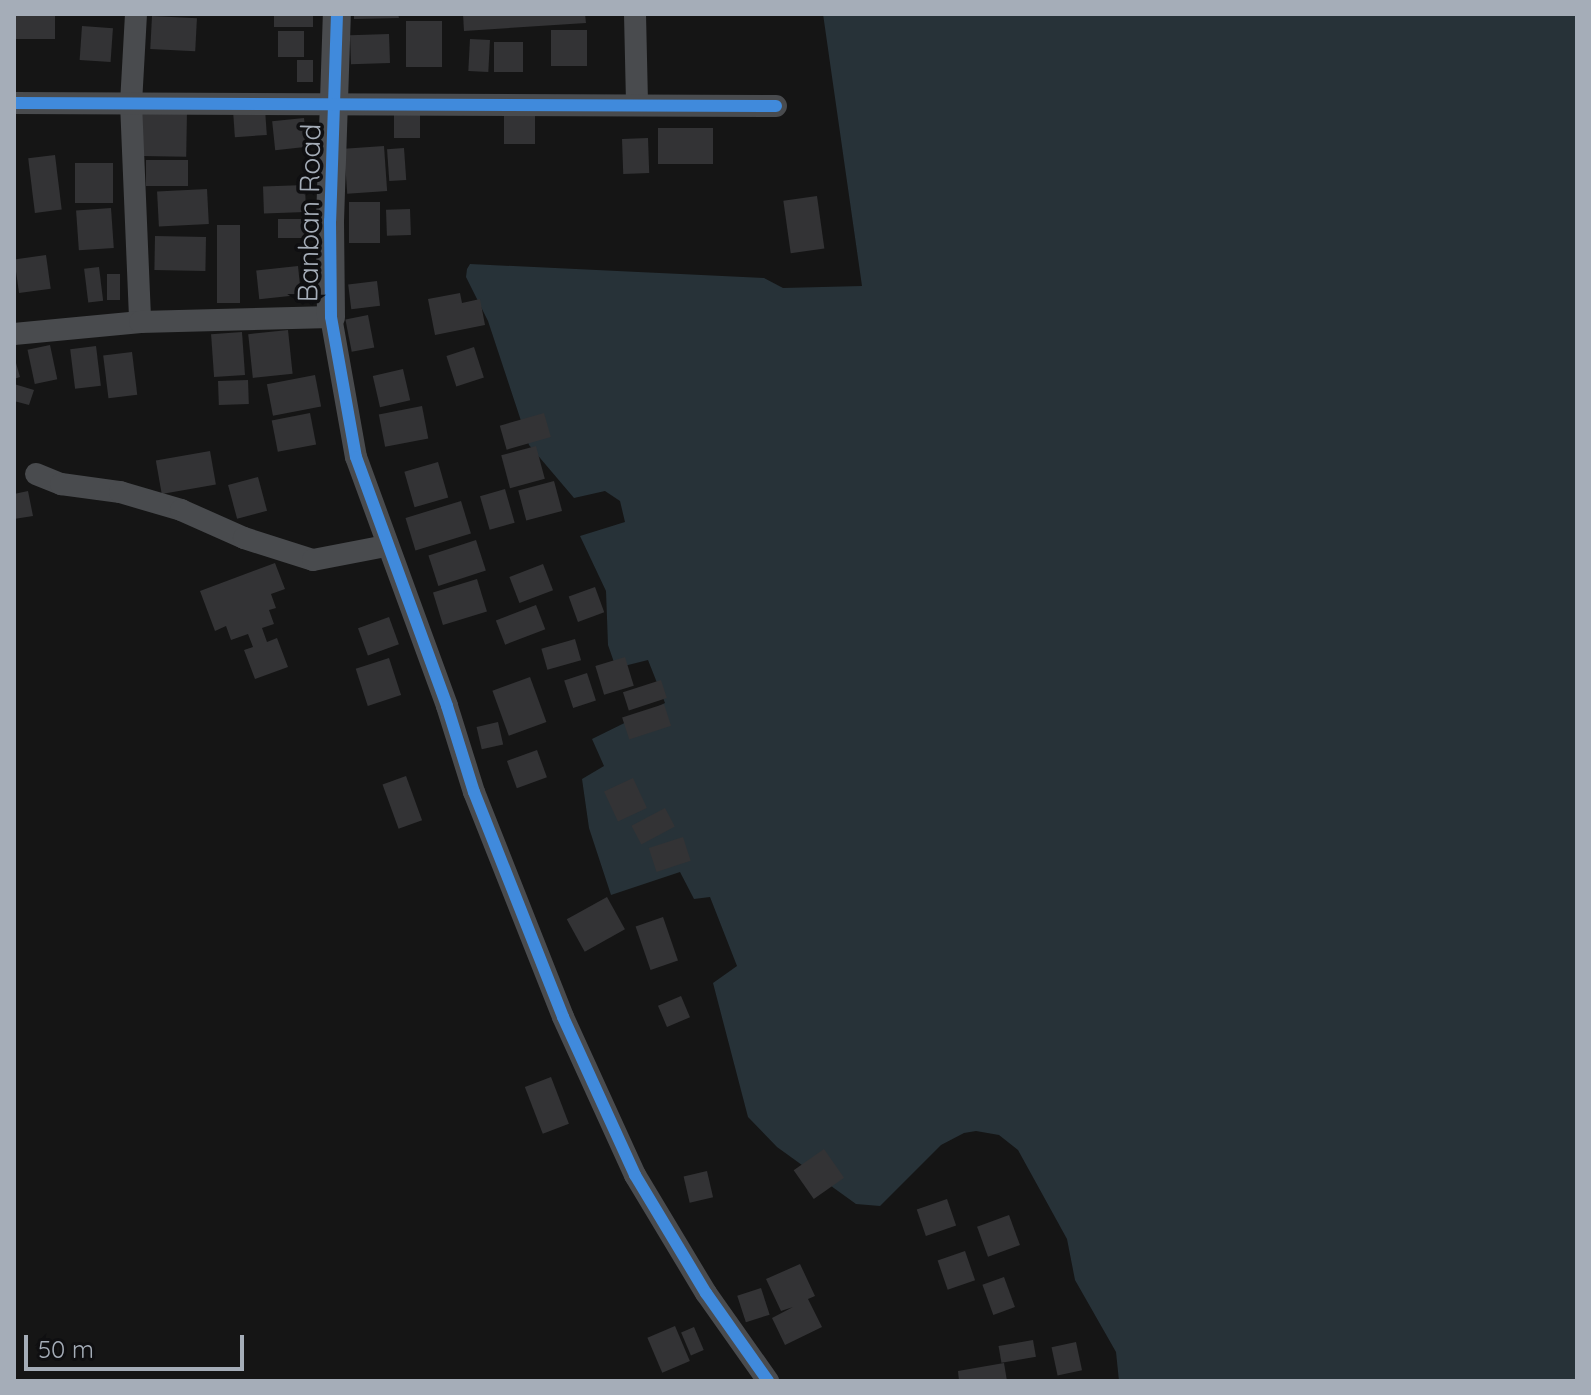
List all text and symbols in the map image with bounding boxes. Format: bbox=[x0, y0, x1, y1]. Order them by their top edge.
street label: Banban Road bbox=[291, 123, 327, 303]
scale bar bbox=[28, 1319, 248, 1369]
text: 50 m bbox=[38, 1334, 94, 1364]

